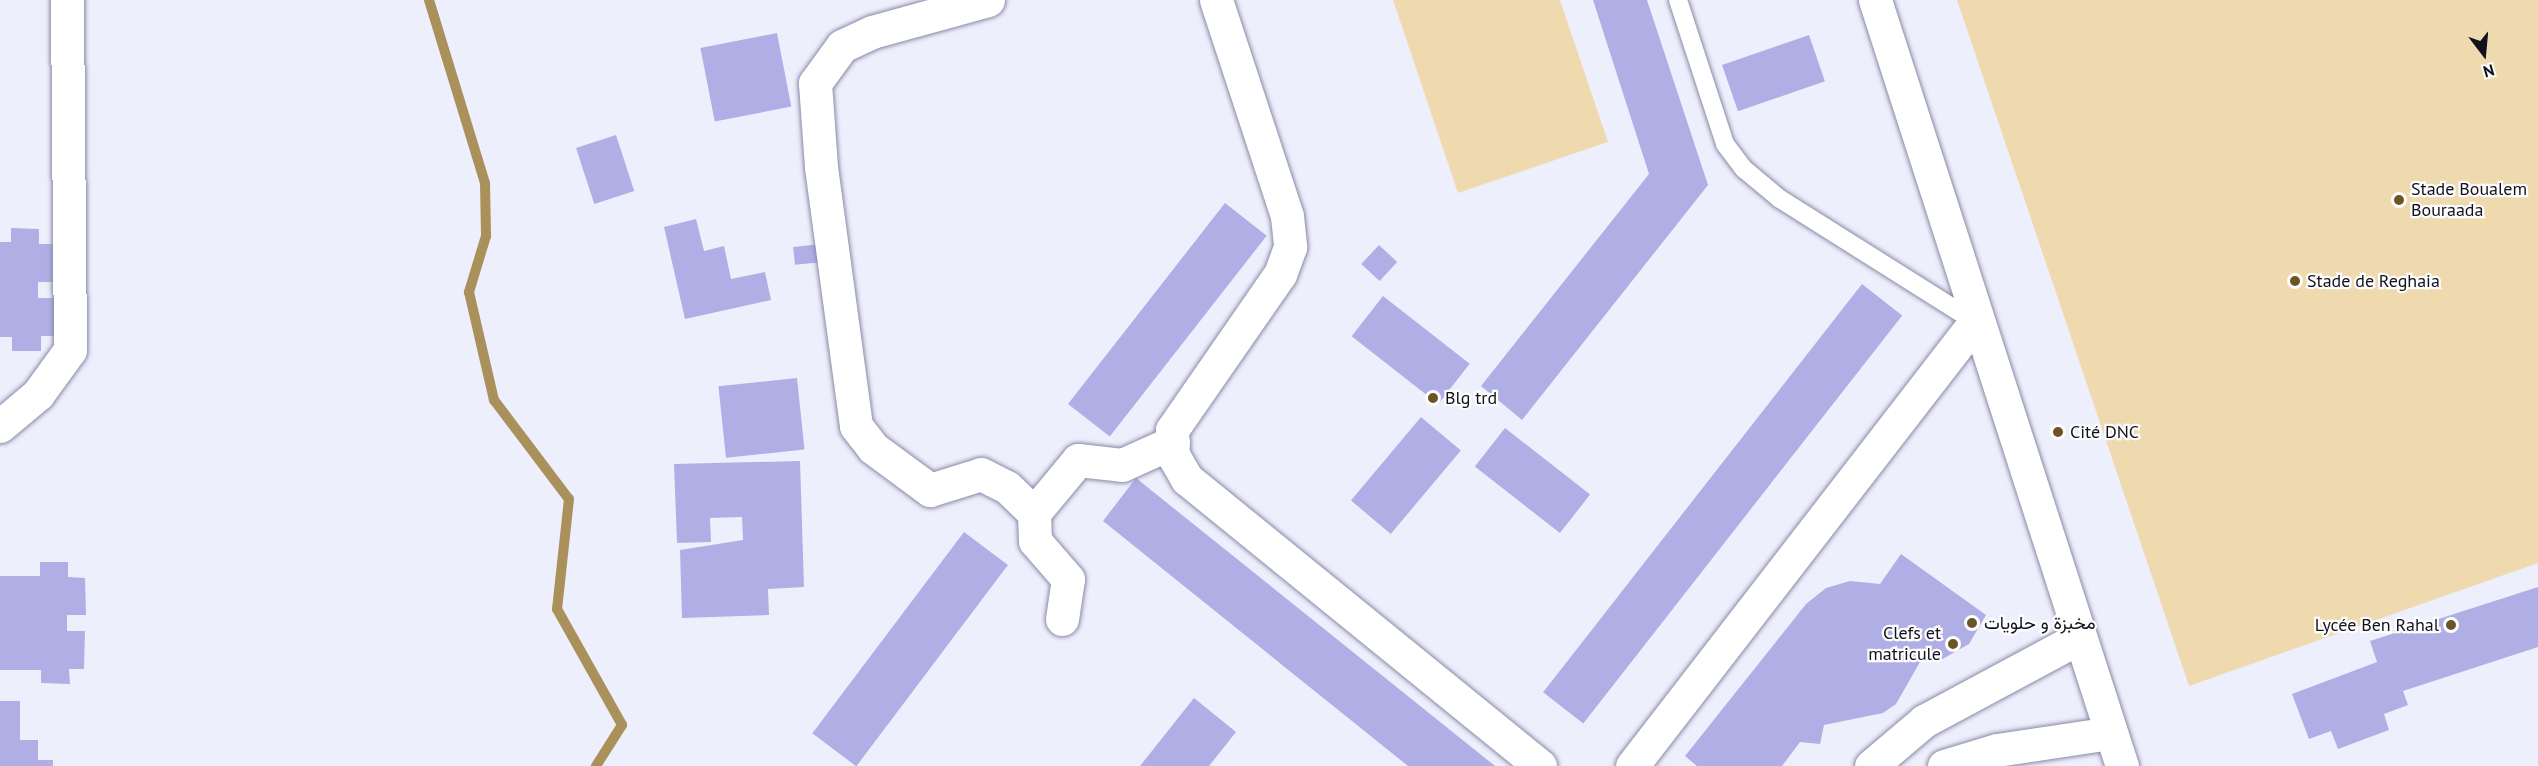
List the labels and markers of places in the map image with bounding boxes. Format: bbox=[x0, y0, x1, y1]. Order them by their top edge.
place label: Stade Boualem Bouraada bbox=[2411, 179, 2527, 222]
marker: Stade Boualem Bouraada bbox=[2392, 193, 2406, 207]
place label: Stade de Reghaia bbox=[2307, 270, 2440, 292]
marker: Stade de Reghaia bbox=[2288, 274, 2302, 288]
place label: Blg trd bbox=[1445, 387, 1497, 409]
marker: Blg trd bbox=[1426, 391, 1440, 405]
place label: Cité DNC bbox=[2070, 421, 2139, 443]
marker: Cité DNC bbox=[2051, 425, 2065, 439]
place label: مخبزة و حلويات bbox=[1984, 612, 2095, 634]
place label: Lycée Ben Rahal bbox=[2315, 614, 2439, 636]
marker: مخبزة و حلويات bbox=[1965, 616, 1979, 630]
marker: Lycée Ben Rahal bbox=[2444, 618, 2458, 632]
place label: Clefs et matricule bbox=[1868, 623, 1941, 666]
marker: Clefs et matricule bbox=[1946, 637, 1960, 651]

